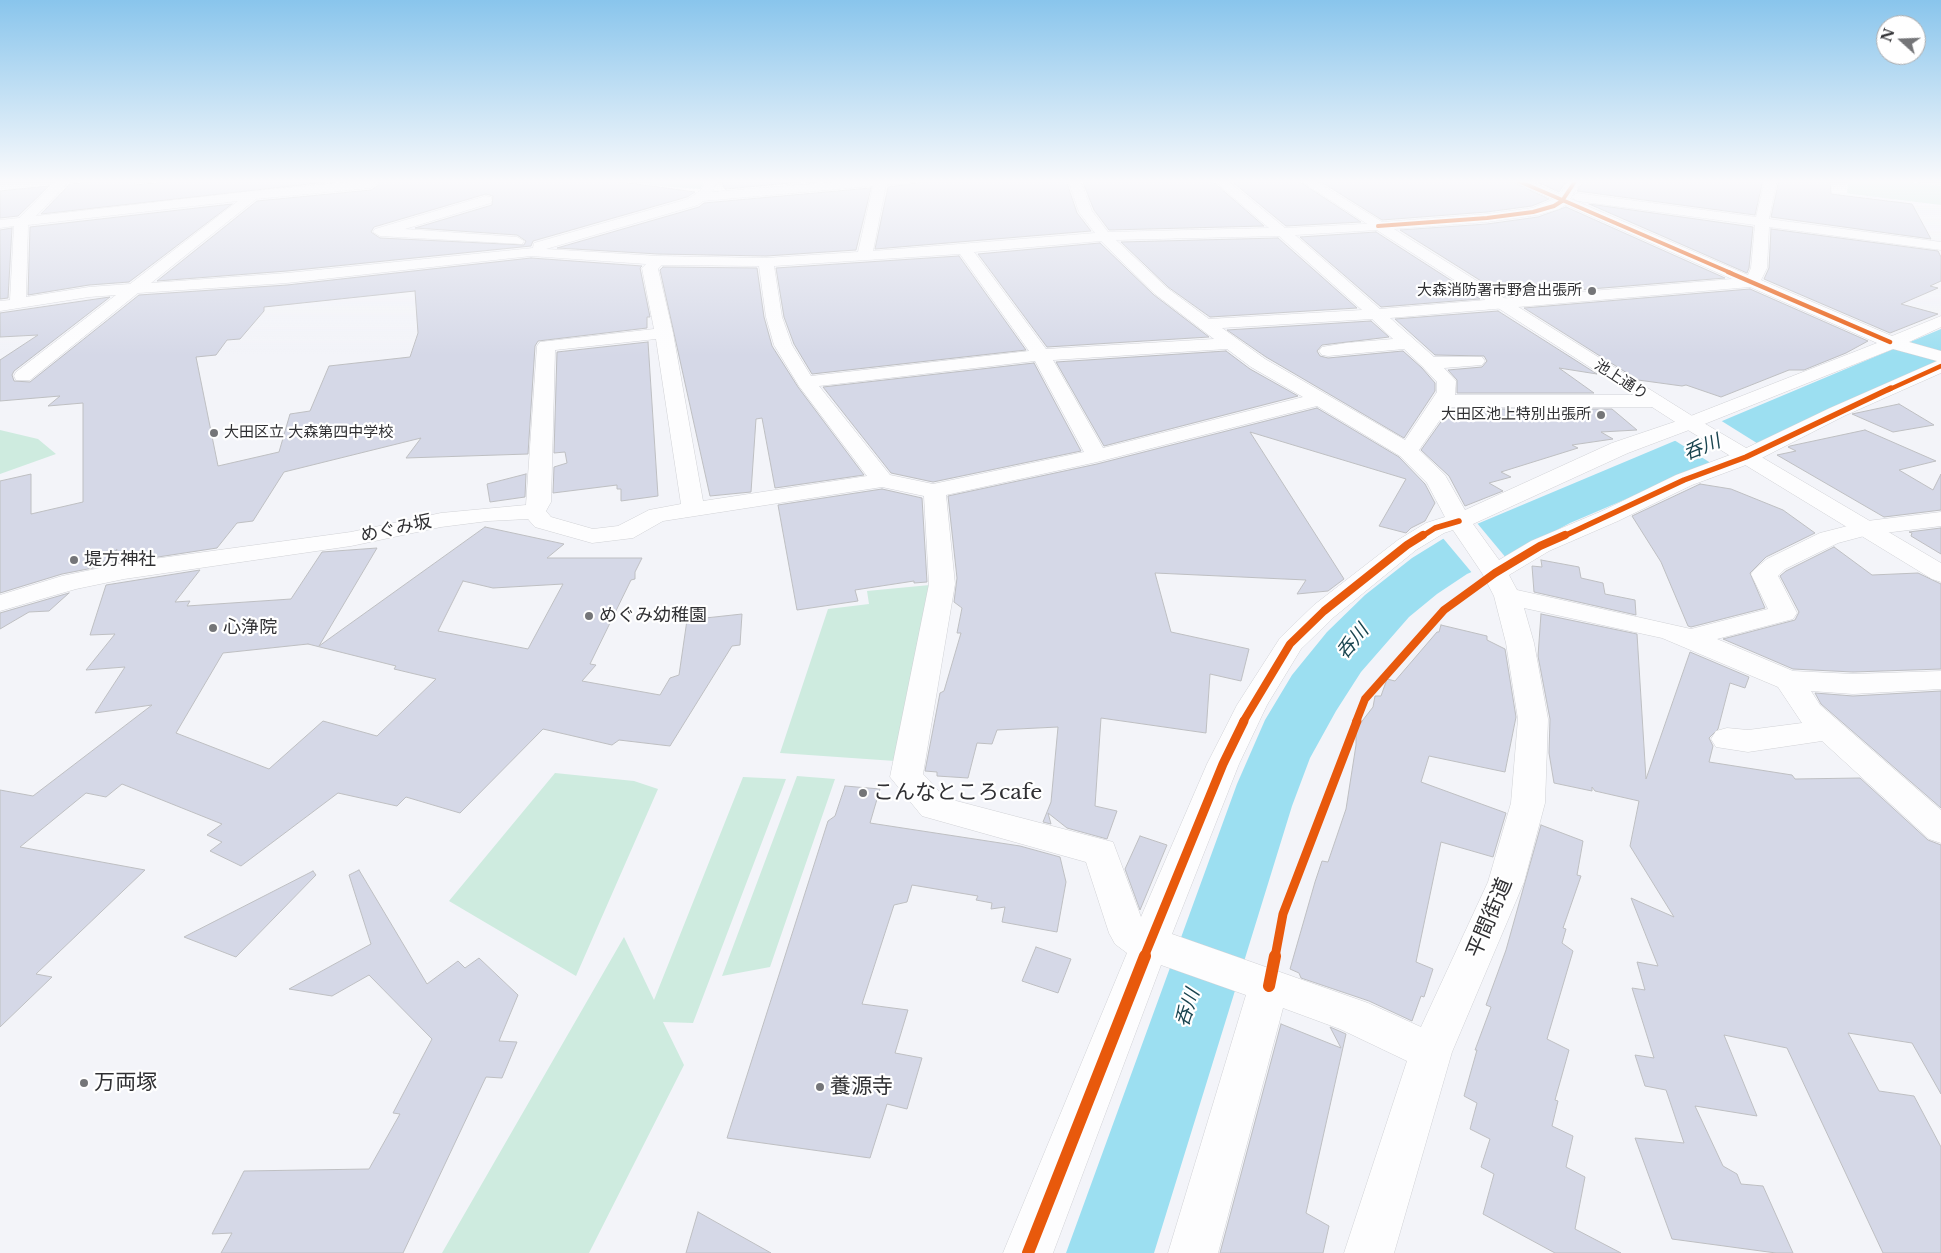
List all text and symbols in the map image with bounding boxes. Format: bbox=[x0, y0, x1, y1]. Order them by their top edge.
north arrow bbox=[1876, 15, 1926, 65]
text: N bbox=[1877, 26, 1899, 44]
place label: 大森消防署市野倉出張所 bbox=[1417, 282, 1582, 300]
marker: 大森消防署市野倉出張所 bbox=[1586, 285, 1598, 297]
street label: 池上通り bbox=[1591, 356, 1651, 404]
place label: 大田区池上特別出張所 bbox=[1441, 406, 1591, 424]
marker: 大田区池上特別出張所 bbox=[1595, 409, 1607, 421]
place label: 大田区立 大森第四中学校 bbox=[224, 424, 393, 442]
marker: 大田区立 大森第四中学校 bbox=[208, 427, 220, 439]
water label: 呑川 bbox=[1680, 430, 1724, 466]
street label: めぐみ坂 bbox=[359, 511, 433, 547]
place label: 堤方神社 bbox=[84, 549, 156, 571]
marker: 堤方神社 bbox=[68, 554, 80, 566]
place label: めぐみ幼稚園 bbox=[599, 605, 707, 627]
marker: めぐみ幼稚園 bbox=[583, 610, 595, 622]
place label: 心浄院 bbox=[223, 617, 277, 639]
water label: 呑川 bbox=[1332, 620, 1374, 664]
marker: 心浄院 bbox=[207, 622, 219, 634]
place label: こんなところcafe bbox=[873, 780, 1042, 806]
marker: こんなところcafe bbox=[857, 787, 869, 799]
street label: 平間街道 bbox=[1462, 874, 1518, 962]
water label: 呑川 bbox=[1171, 986, 1205, 1030]
place label: 万両塚 bbox=[94, 1070, 157, 1096]
place label: 養源寺 bbox=[830, 1074, 893, 1100]
marker: 万両塚 bbox=[78, 1077, 90, 1089]
marker: 養源寺 bbox=[814, 1081, 826, 1093]

